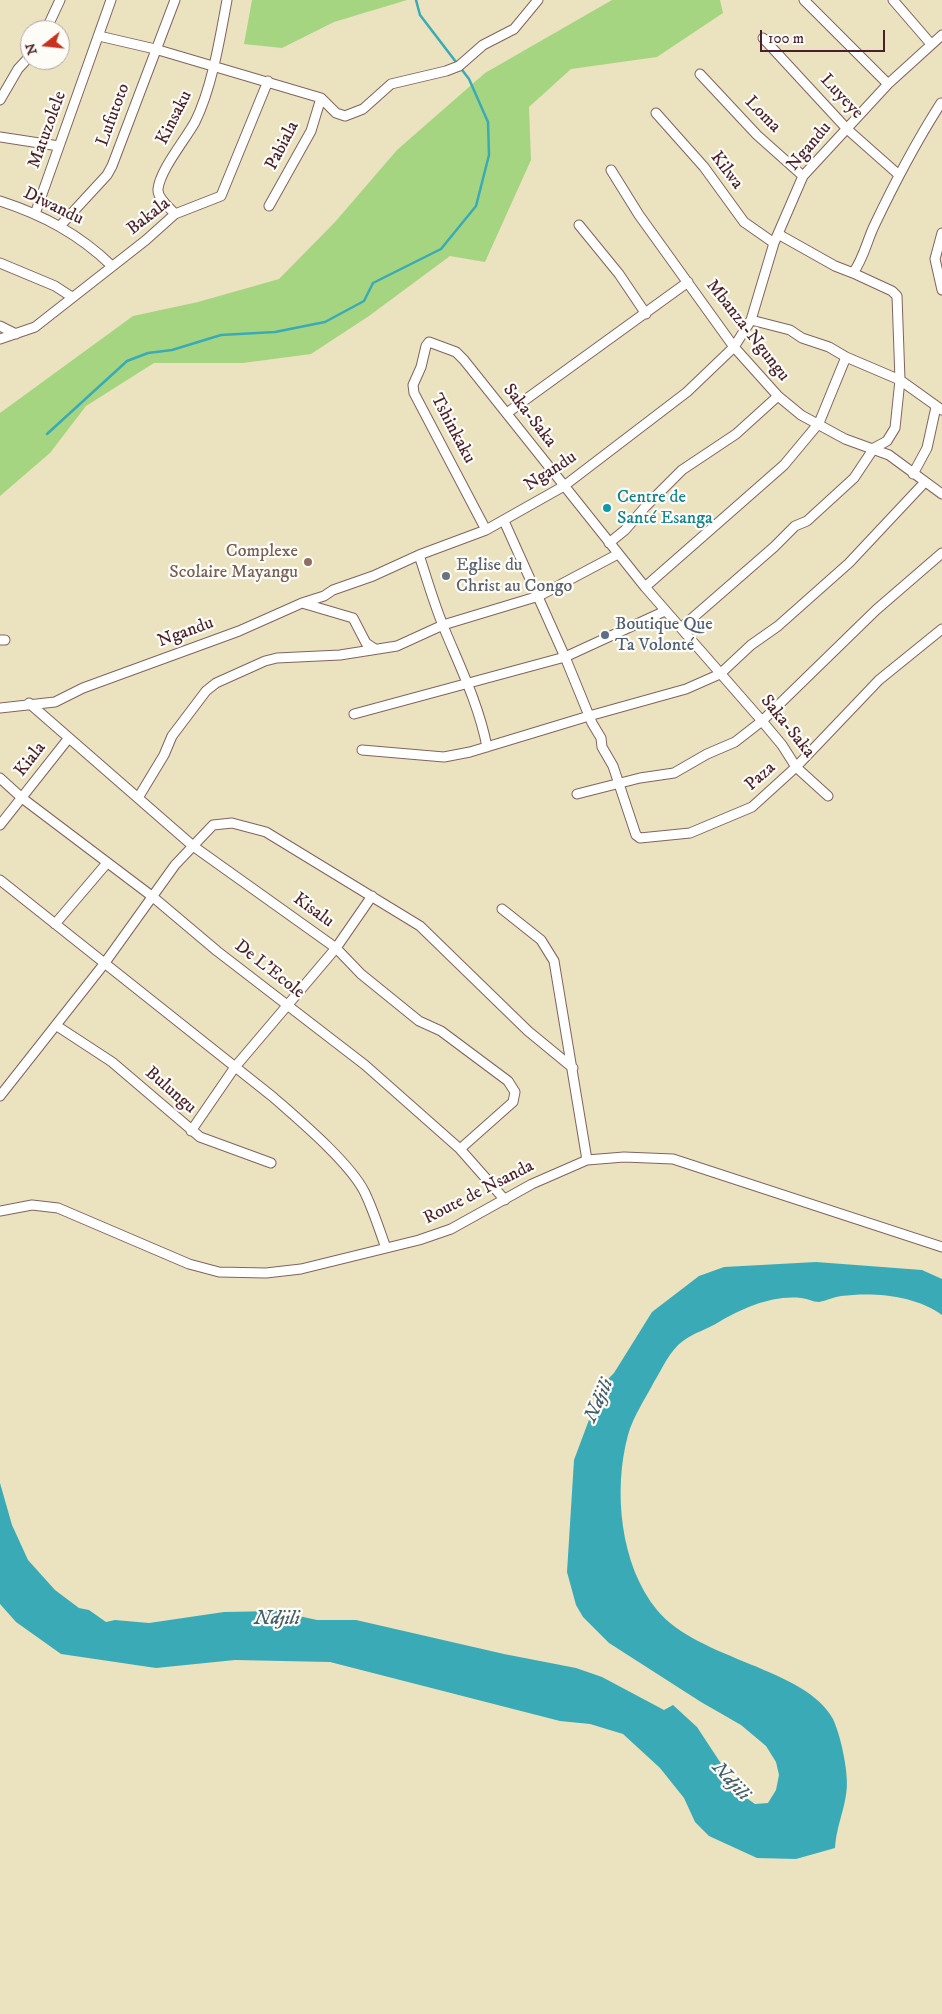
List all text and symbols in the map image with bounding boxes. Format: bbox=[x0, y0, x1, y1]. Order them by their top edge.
north arrow bbox=[20, 20, 70, 70]
scale bar bbox=[762, 20, 887, 52]
text: 100 m bbox=[768, 29, 804, 48]
text: N bbox=[21, 41, 42, 57]
street label: Luyeye bbox=[815, 70, 867, 124]
street label: Lufutoto bbox=[93, 81, 135, 149]
street label: Kinsaku bbox=[152, 87, 198, 149]
street label: Matuzolele bbox=[24, 88, 72, 172]
street label: Loma bbox=[739, 92, 785, 138]
street label: Pabiala bbox=[262, 118, 304, 174]
street label: Ngandu bbox=[783, 118, 837, 176]
street label: Kilwa bbox=[705, 148, 747, 194]
street label: Diwandu bbox=[19, 183, 87, 231]
street label: Bakala bbox=[123, 194, 175, 240]
street label: Mbanza-Ngungu bbox=[701, 276, 793, 386]
street label: Saka-Saka bbox=[498, 380, 560, 452]
street label: Tshinkaku bbox=[425, 391, 479, 467]
street label: Ngandu bbox=[521, 447, 581, 497]
place label: Centre de Santé Esanga bbox=[617, 487, 713, 530]
marker: Centre de Santé Esanga bbox=[601, 502, 613, 514]
place label: Complexe Scolaire Mayangu bbox=[169, 541, 298, 584]
place label: Eglise du Christ au Congo bbox=[456, 555, 572, 598]
marker: Complexe Scolaire Mayangu bbox=[302, 556, 314, 568]
marker: Eglise du Christ au Congo bbox=[440, 570, 452, 582]
street label: Ngandu bbox=[155, 613, 217, 653]
place label: Boutique Que Ta Volonté bbox=[615, 614, 713, 656]
marker: Boutique Que Ta Volonté bbox=[599, 629, 611, 641]
street label: Saka-Saka bbox=[755, 691, 819, 763]
street label: Kiala bbox=[11, 738, 51, 782]
street label: Paza bbox=[741, 758, 781, 796]
street label: Kisalu bbox=[288, 889, 338, 933]
street label: De L'Ecole bbox=[230, 936, 308, 1004]
street label: Bulungu bbox=[140, 1063, 200, 1119]
street label: Route de Nsanda bbox=[420, 1156, 538, 1230]
water label: Ndjili bbox=[580, 1376, 620, 1426]
water label: Ndjili bbox=[254, 1609, 300, 1631]
water label: Ndjili bbox=[706, 1758, 754, 1806]

